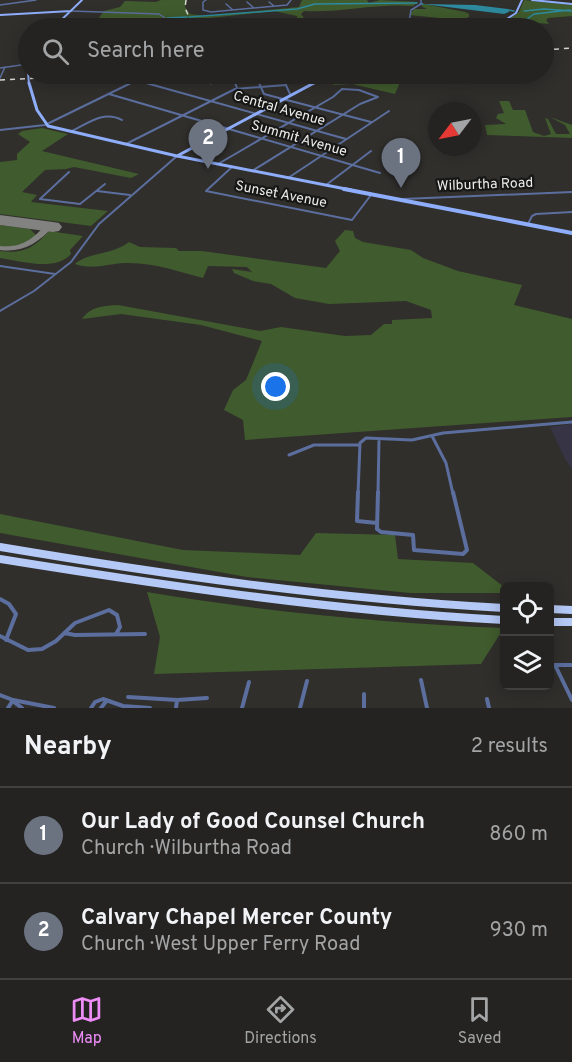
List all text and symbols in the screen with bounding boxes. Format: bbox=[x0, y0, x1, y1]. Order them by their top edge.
search box bbox=[18, 18, 554, 84]
icon: search bbox=[39, 35, 72, 68]
text: Search here bbox=[87, 38, 205, 65]
street label: Central Avenue bbox=[231, 88, 327, 130]
north arrow bbox=[428, 102, 482, 156]
street label: Summit Avenue bbox=[249, 117, 349, 161]
pin: 2 bbox=[188, 120, 228, 169]
pin: 1 bbox=[382, 138, 420, 188]
street label: Wilburtha Road bbox=[436, 175, 534, 195]
street label: Sunset Avenue bbox=[234, 178, 328, 212]
your location bbox=[261, 372, 290, 401]
map controls bbox=[500, 582, 554, 690]
button: locate bbox=[500, 582, 554, 636]
button: layers bbox=[500, 636, 554, 690]
text: Nearby bbox=[24, 731, 112, 764]
text: 2 results bbox=[471, 734, 548, 760]
text: Our Lady of Good Counsel Church bbox=[81, 809, 425, 836]
text: 1 bbox=[40, 822, 48, 848]
text: 860 m bbox=[489, 822, 548, 848]
text: Church · Wilburtha Road bbox=[81, 836, 292, 862]
text: Calvary Chapel Mercer County bbox=[81, 905, 392, 932]
text: 2 bbox=[37, 918, 50, 944]
text: 930 m bbox=[490, 918, 548, 944]
text: Church · West Upper Ferry Road bbox=[81, 932, 360, 958]
tab: Map bbox=[70, 993, 103, 1049]
tab: Directions bbox=[244, 993, 317, 1049]
tab: Saved bbox=[458, 993, 502, 1049]

